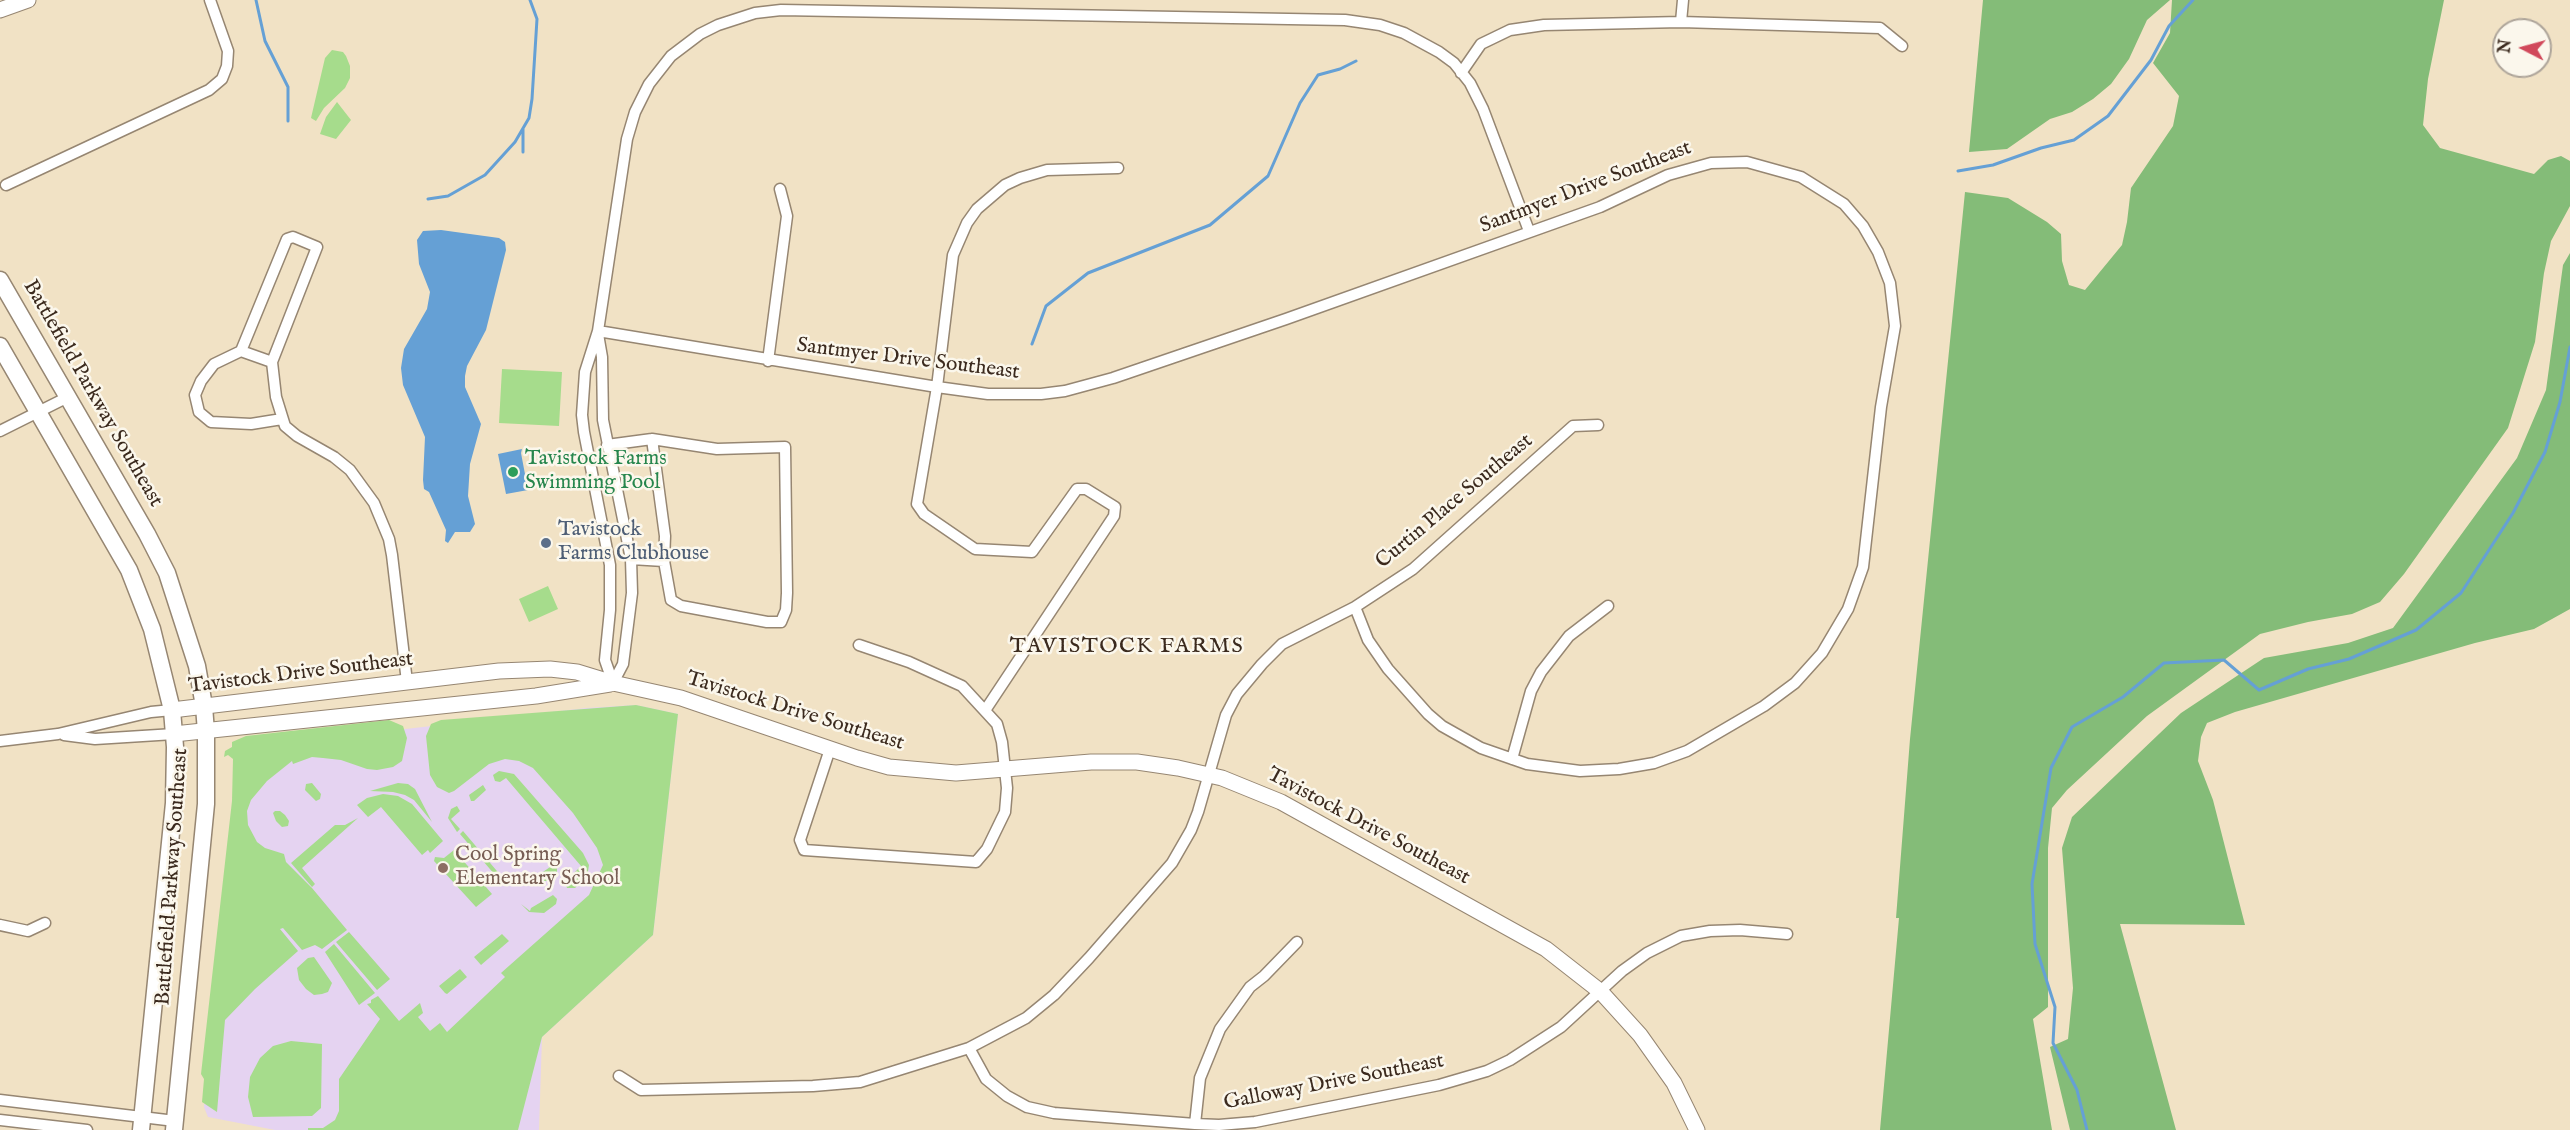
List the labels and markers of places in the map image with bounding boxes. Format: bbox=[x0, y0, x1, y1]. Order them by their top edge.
place label: Tavistock Farms Swimming Pool bbox=[525, 447, 667, 497]
marker: Tavistock Farms Swimming Pool bbox=[506, 465, 520, 479]
place label: Tavistock Farms Clubhouse bbox=[558, 518, 709, 568]
marker: Tavistock Farms Clubhouse bbox=[539, 536, 553, 550]
place label: Cool Spring Elementary School bbox=[455, 843, 620, 893]
marker: Cool Spring Elementary School bbox=[436, 861, 450, 875]

